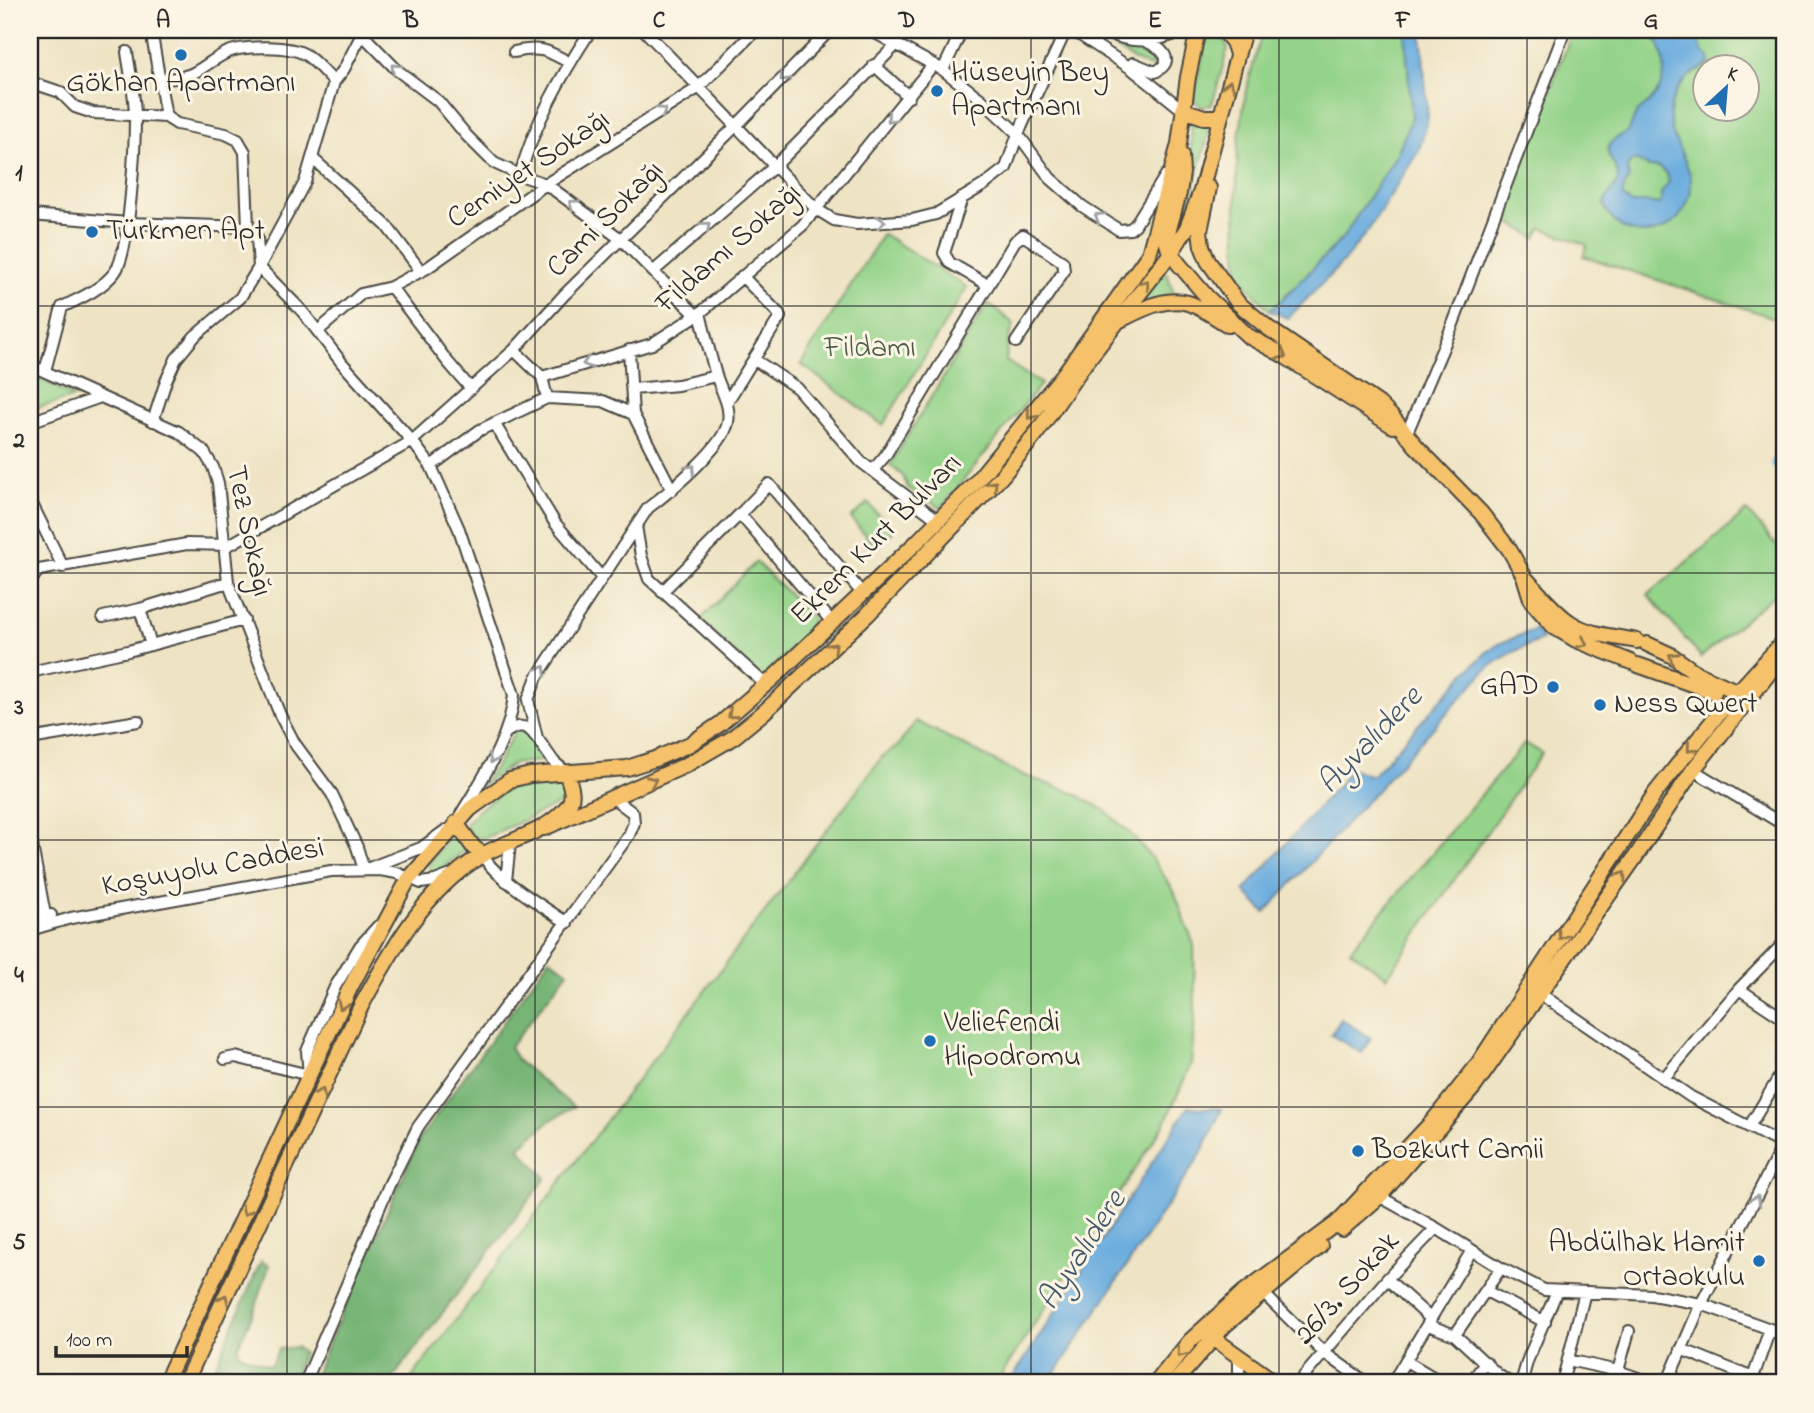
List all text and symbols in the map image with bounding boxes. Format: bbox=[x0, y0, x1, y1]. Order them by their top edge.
text: A bbox=[156, 5, 170, 38]
text: B bbox=[402, 5, 419, 38]
text: C bbox=[653, 5, 666, 38]
text: D bbox=[898, 5, 915, 38]
text: E bbox=[1148, 5, 1162, 38]
text: F bbox=[1395, 5, 1411, 38]
text: G bbox=[1644, 5, 1658, 38]
marker: Gökhan Apartmanı bbox=[173, 47, 189, 63]
place label: Hüseyin Bey Apartmanı bbox=[951, 52, 1109, 130]
north arrow bbox=[1692, 52, 1762, 122]
text: K bbox=[1722, 61, 1743, 89]
place label: Gökhan Apartmanı bbox=[66, 62, 296, 106]
one-way arrow bbox=[390, 63, 403, 76]
one-way arrow bbox=[779, 69, 792, 82]
one-way arrow bbox=[1220, 80, 1235, 92]
marker: Hüseyin Bey Apartmanı bbox=[929, 83, 945, 99]
street label: Cemiyet Sokağı bbox=[439, 99, 619, 241]
one-way arrow bbox=[655, 106, 668, 119]
one-way arrow bbox=[887, 110, 899, 123]
street label: Cami Sokağı bbox=[537, 151, 675, 289]
text: 1 bbox=[15, 158, 23, 191]
street label: Fildamı Sokağı bbox=[645, 173, 812, 326]
one-way arrow bbox=[568, 200, 581, 212]
place label: Türkmen Apt bbox=[106, 210, 265, 254]
one-way arrow bbox=[1093, 212, 1106, 225]
one-way arrow bbox=[876, 215, 887, 230]
one-way arrow bbox=[698, 222, 711, 234]
marker: Türkmen Apt bbox=[84, 224, 100, 240]
one-way arrow bbox=[1137, 280, 1149, 292]
park label: Fildamı bbox=[823, 327, 916, 371]
one-way arrow bbox=[1274, 347, 1287, 360]
one-way arrow bbox=[581, 355, 593, 369]
one-way arrow bbox=[1027, 406, 1039, 419]
text: 2 bbox=[12, 425, 25, 458]
street label: Ekrem Kurt Bulvarı bbox=[781, 444, 973, 636]
street label: Tez Sokağı bbox=[213, 461, 283, 601]
one-way arrow bbox=[683, 465, 696, 478]
one-way arrow bbox=[985, 480, 997, 493]
one-way arrow bbox=[1576, 635, 1588, 649]
one-way arrow bbox=[825, 642, 838, 655]
one-way arrow bbox=[1668, 652, 1681, 665]
one-way arrow bbox=[533, 665, 546, 678]
place label: GAD bbox=[1480, 665, 1539, 709]
water label: Ayvalıdere bbox=[1307, 675, 1436, 806]
marker: GAD bbox=[1545, 679, 1561, 695]
place label: Ness Qwert bbox=[1614, 683, 1758, 727]
text: 3 bbox=[13, 692, 24, 725]
marker: Ness Qwert bbox=[1592, 697, 1608, 713]
one-way arrow bbox=[727, 706, 740, 718]
one-way arrow bbox=[1687, 740, 1699, 753]
one-way arrow bbox=[488, 752, 501, 764]
one-way arrow bbox=[645, 775, 657, 789]
street label: Koşuyolu Caddesi bbox=[98, 827, 328, 909]
one-way arrow bbox=[1614, 871, 1626, 884]
one-way arrow bbox=[1557, 928, 1570, 941]
text: 4 bbox=[14, 960, 24, 993]
one-way arrow bbox=[336, 998, 350, 1010]
place label: Veliefendi Hipodromu bbox=[943, 1002, 1081, 1080]
marker: Veliefendi Hipodromu bbox=[922, 1033, 938, 1049]
one-way arrow bbox=[312, 1088, 326, 1100]
place label: Bozkurt Camii bbox=[1371, 1129, 1544, 1173]
marker: Bozkurt Camii bbox=[1350, 1143, 1366, 1159]
water label: Ayvalıdere bbox=[1027, 1180, 1140, 1320]
one-way arrow bbox=[1747, 1195, 1761, 1207]
one-way arrow bbox=[240, 1204, 254, 1216]
street label: 26/3. Sokak bbox=[1285, 1222, 1412, 1356]
place label: Abdülhak Hamit Ortaokulu bbox=[1548, 1222, 1745, 1300]
text: 5 bbox=[12, 1227, 26, 1260]
marker: Abdülhak Hamit Ortaokulu bbox=[1751, 1253, 1767, 1269]
one-way arrow bbox=[216, 1294, 230, 1306]
scale bar bbox=[56, 1315, 187, 1359]
text: 100 m bbox=[66, 1326, 112, 1356]
one-way arrow bbox=[1176, 1346, 1189, 1358]

